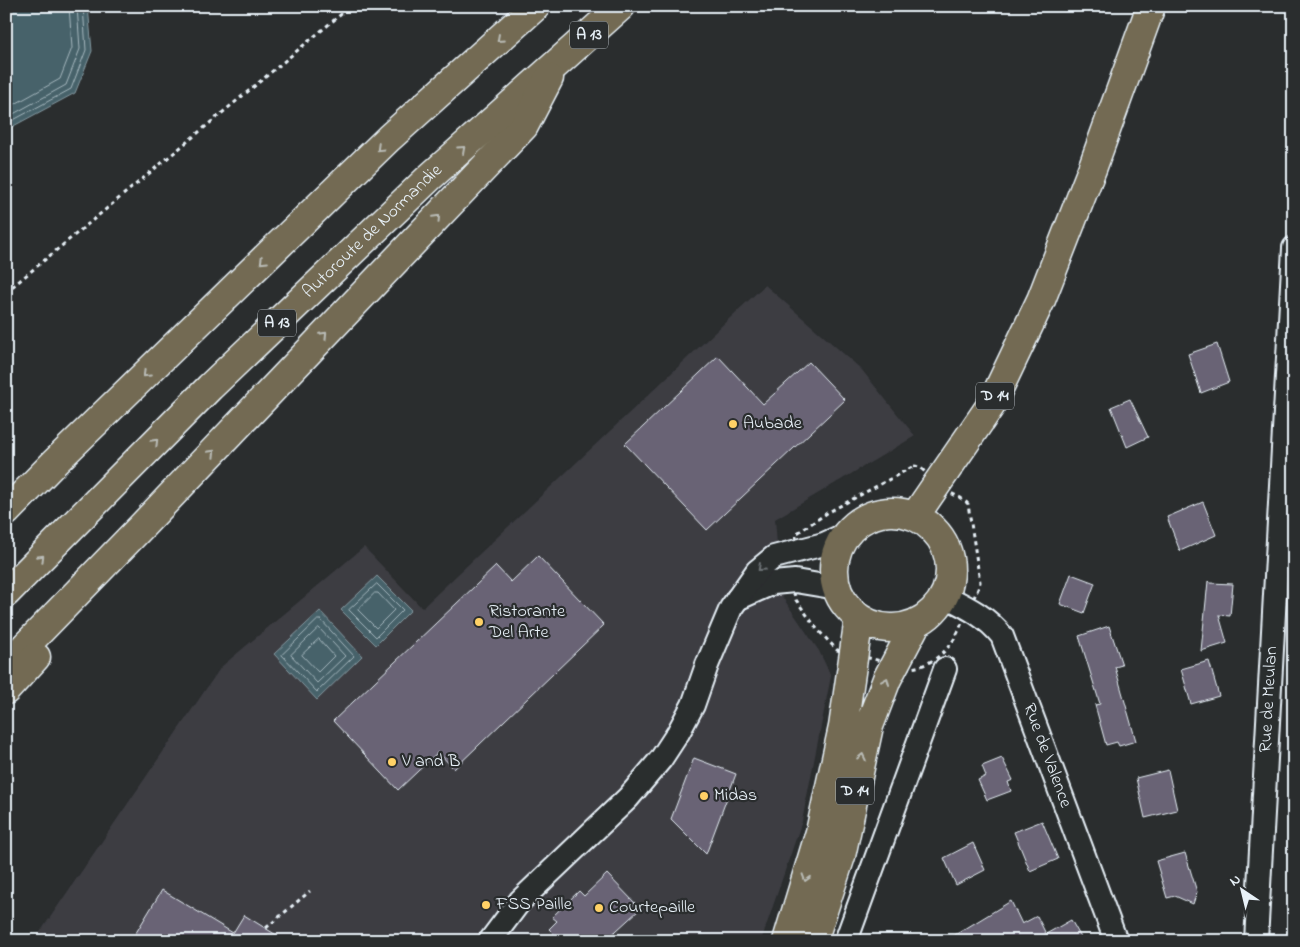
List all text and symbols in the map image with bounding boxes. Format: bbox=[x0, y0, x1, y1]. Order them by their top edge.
road number: A 13 bbox=[570, 22, 608, 48]
one-way arrow bbox=[497, 33, 506, 42]
one-way arrow bbox=[376, 142, 385, 151]
one-way arrow bbox=[456, 145, 465, 154]
street label: Autoroute de Normandie bbox=[297, 158, 449, 305]
one-way arrow bbox=[431, 214, 440, 223]
one-way arrow bbox=[260, 255, 269, 264]
road number: A 13 bbox=[258, 309, 296, 336]
one-way arrow bbox=[318, 332, 327, 341]
one-way arrow bbox=[143, 368, 152, 377]
road number: D 14 bbox=[976, 382, 1014, 410]
place label: Aubade bbox=[743, 411, 803, 437]
marker: Aubade bbox=[727, 418, 739, 430]
one-way arrow bbox=[149, 439, 158, 448]
one-way arrow bbox=[206, 450, 215, 459]
one-way arrow bbox=[35, 555, 44, 564]
one-way arrow bbox=[757, 562, 766, 571]
place label: Ristorante Del Arte bbox=[488, 599, 566, 646]
marker: Ristorante Del Arte bbox=[473, 616, 485, 628]
street label: Rue de Meulan bbox=[1253, 645, 1285, 753]
one-way arrow bbox=[880, 677, 890, 686]
street label: Rue de Valence bbox=[1015, 700, 1078, 812]
place label: V and B bbox=[401, 749, 460, 775]
one-way arrow bbox=[856, 752, 867, 761]
marker: V and B bbox=[386, 756, 398, 768]
road number: D 14 bbox=[836, 778, 874, 804]
place label: Midas bbox=[714, 783, 757, 809]
marker: Midas bbox=[698, 790, 710, 802]
north arrow bbox=[1218, 864, 1268, 914]
text: N bbox=[1226, 869, 1245, 892]
one-way arrow bbox=[802, 874, 812, 882]
place label: FSS Paille bbox=[495, 892, 573, 918]
place label: Courtepaille bbox=[609, 895, 696, 921]
marker: FSS Paille bbox=[480, 899, 492, 911]
marker: Courtepaille bbox=[593, 902, 605, 914]

